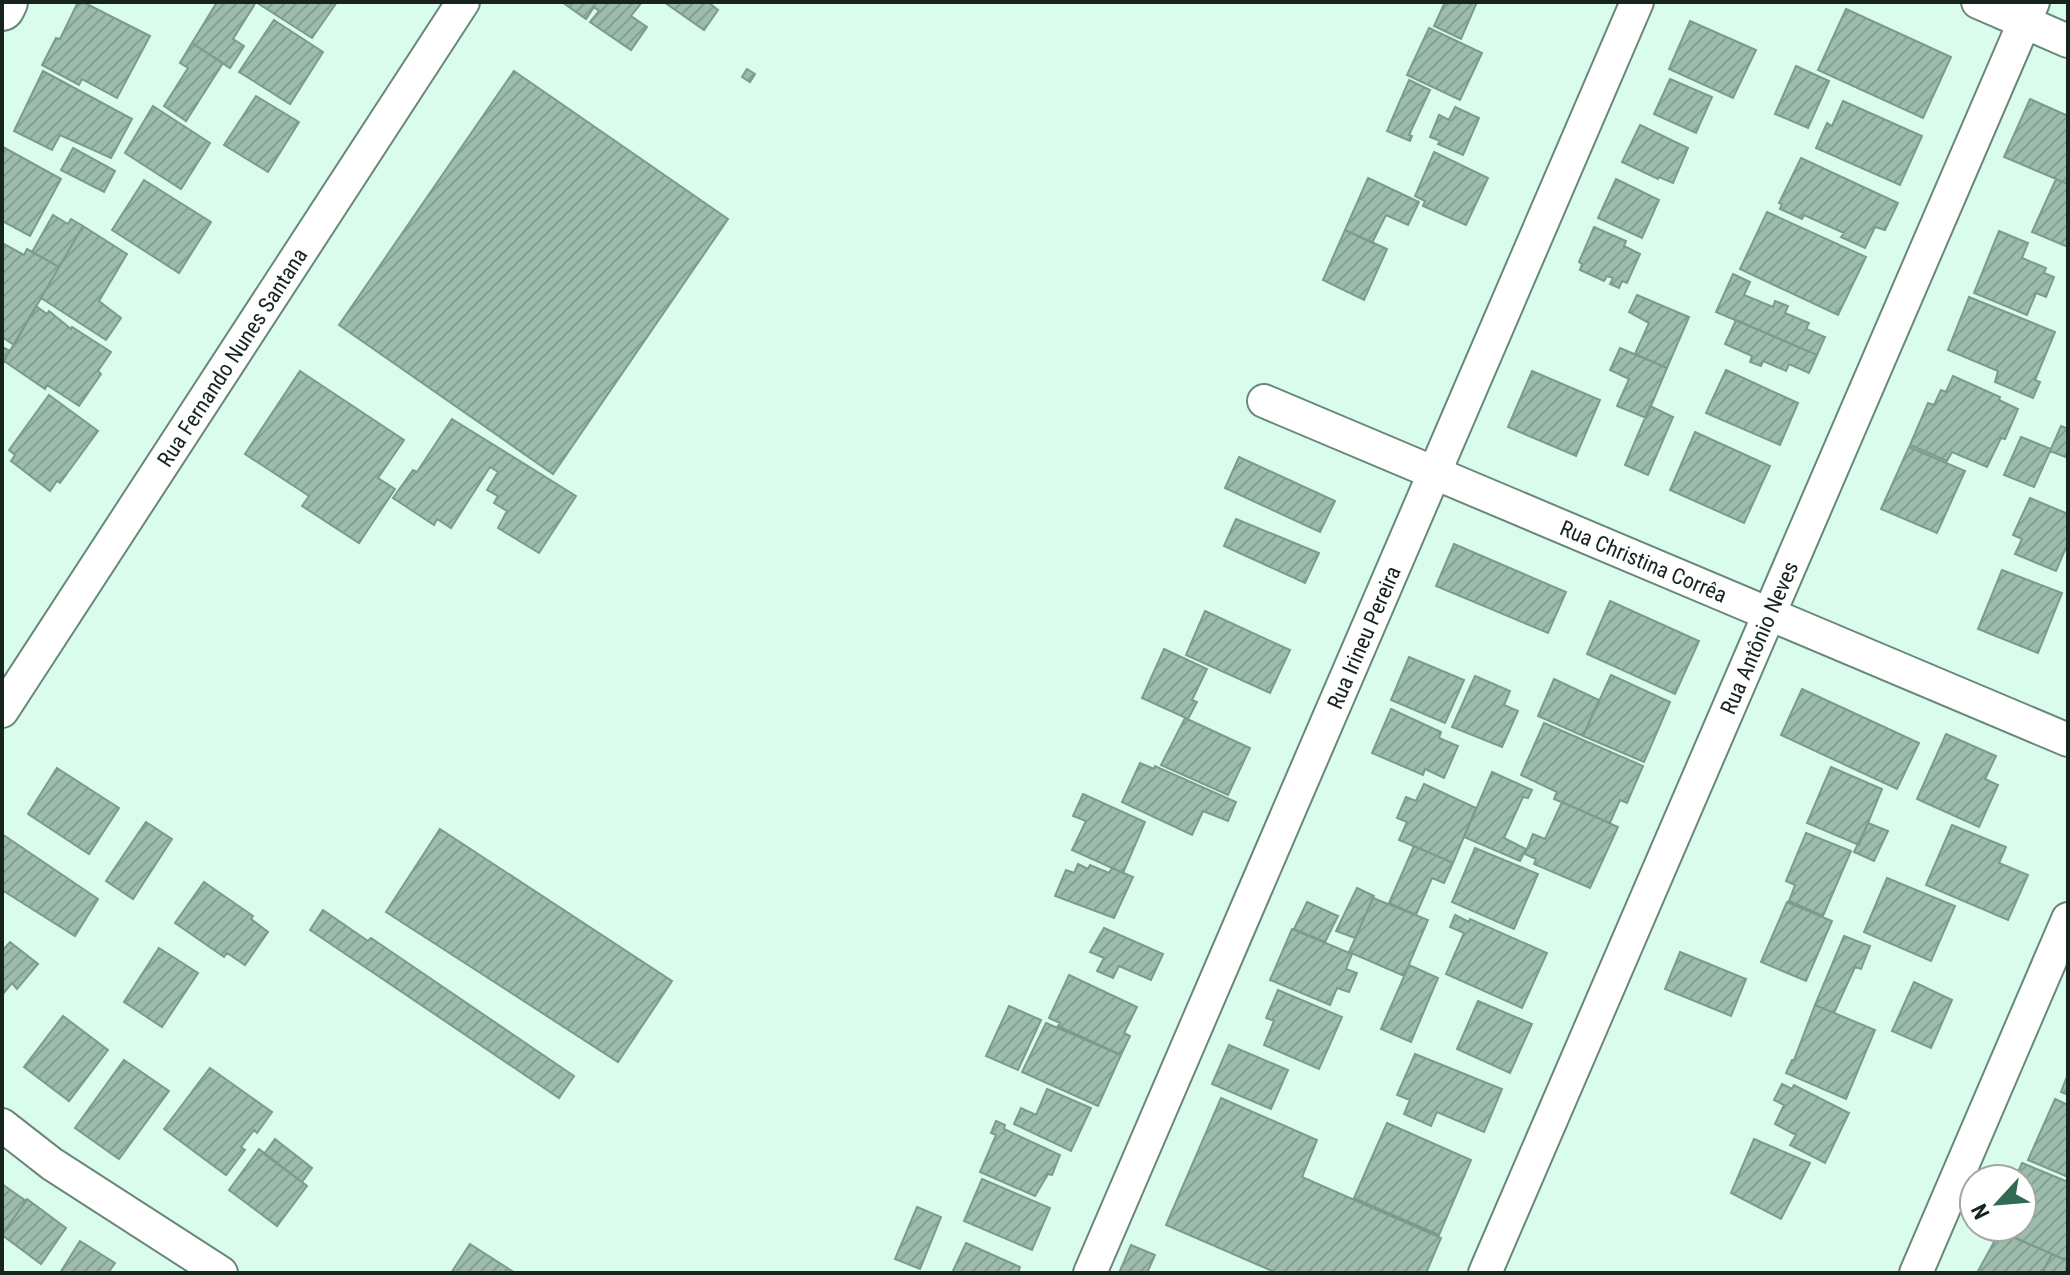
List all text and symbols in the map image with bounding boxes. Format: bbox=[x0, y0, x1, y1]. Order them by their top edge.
street label: Rua Fernando Nunes Santana bbox=[152, 243, 312, 471]
street label: Rua Christina Corrêa bbox=[1557, 515, 1731, 607]
street label: Rua Antônio Neves bbox=[1715, 557, 1803, 718]
street label: Rua Irineu Pereira bbox=[1322, 562, 1405, 713]
north arrow bbox=[1958, 1163, 2038, 1243]
text: N bbox=[1966, 1200, 1995, 1223]

